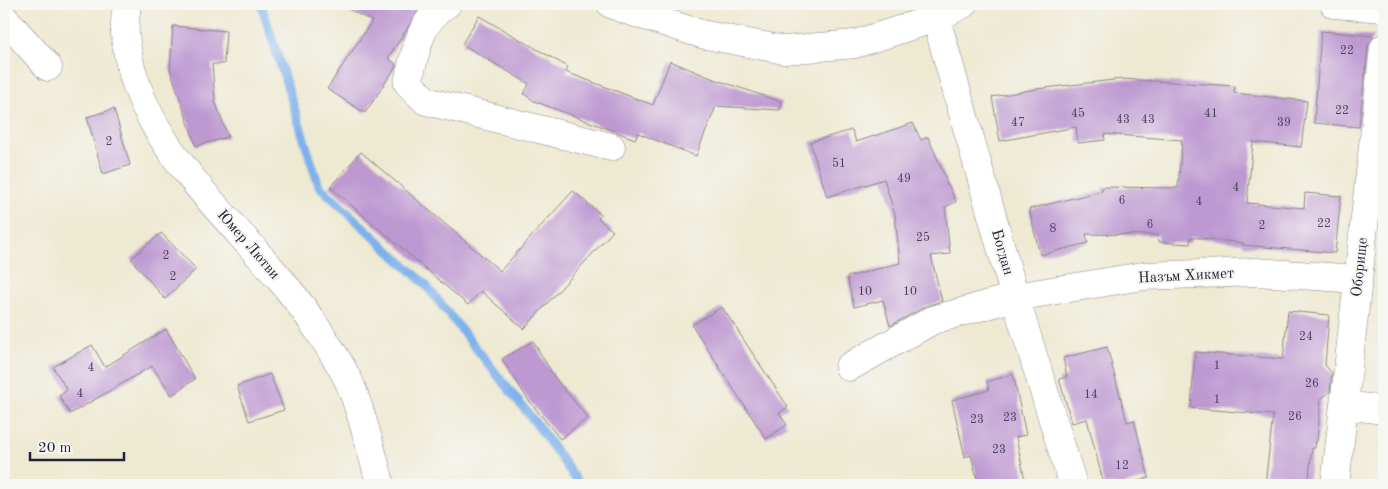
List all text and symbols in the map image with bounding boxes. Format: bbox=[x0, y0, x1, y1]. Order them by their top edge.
house number: 22 bbox=[1340, 45, 1354, 57]
house number: 22 bbox=[1335, 105, 1349, 117]
house number: 45 bbox=[1071, 107, 1085, 120]
house number: 41 bbox=[1204, 108, 1218, 120]
house number: 43 bbox=[1116, 114, 1130, 126]
house number: 43 bbox=[1141, 114, 1155, 126]
house number: 47 bbox=[1011, 117, 1025, 129]
house number: 39 bbox=[1277, 117, 1291, 129]
house number: 2 bbox=[106, 136, 112, 148]
house number: 51 bbox=[832, 157, 846, 170]
house number: 49 bbox=[897, 173, 911, 185]
house number: 4 bbox=[1233, 182, 1240, 194]
house number: 6 bbox=[1119, 195, 1126, 207]
house number: 4 bbox=[1196, 196, 1203, 208]
street label: Юмер Лютви bbox=[214, 207, 282, 283]
house number: 22 bbox=[1317, 218, 1331, 230]
house number: 6 bbox=[1147, 219, 1154, 231]
house number: 2 bbox=[1259, 220, 1265, 232]
house number: 8 bbox=[1050, 223, 1057, 235]
street label: Богдан bbox=[988, 228, 1015, 277]
house number: 25 bbox=[916, 231, 930, 244]
street label: Оборище bbox=[1350, 237, 1371, 298]
house number: 2 bbox=[163, 250, 169, 262]
street label: Назъм Хикмет bbox=[1138, 266, 1234, 287]
house number: 2 bbox=[170, 271, 176, 283]
house number: 10 bbox=[858, 286, 872, 298]
house number: 10 bbox=[903, 286, 917, 298]
house number: 24 bbox=[1299, 331, 1313, 343]
house number: 1 bbox=[1214, 360, 1220, 372]
house number: 4 bbox=[88, 362, 95, 374]
house number: 26 bbox=[1305, 378, 1319, 390]
house number: 4 bbox=[77, 388, 84, 400]
house number: 14 bbox=[1084, 389, 1098, 401]
house number: 1 bbox=[1214, 394, 1220, 406]
house number: 26 bbox=[1288, 411, 1302, 423]
house number: 23 bbox=[1003, 412, 1017, 424]
house number: 23 bbox=[970, 414, 984, 426]
scale bar bbox=[30, 429, 124, 461]
text: 20 m bbox=[38, 441, 72, 456]
house number: 23 bbox=[992, 444, 1006, 456]
house number: 12 bbox=[1115, 460, 1129, 472]

